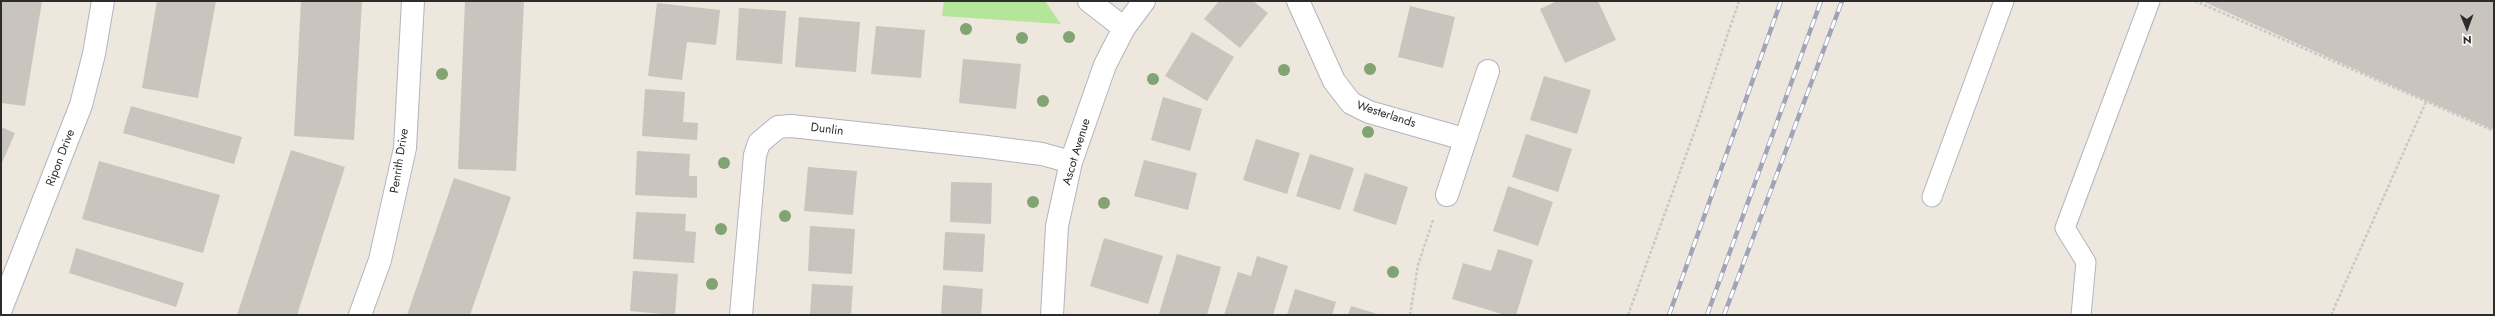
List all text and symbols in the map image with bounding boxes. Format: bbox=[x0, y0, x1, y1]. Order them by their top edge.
north arrow bbox=[2447, 8, 2487, 48]
text: N bbox=[2463, 32, 2472, 48]
street label: Westerlands bbox=[1354, 99, 1418, 131]
street label: Ascot Avenue bbox=[1060, 117, 1094, 187]
street label: Dunlin bbox=[810, 121, 844, 139]
street label: Ripon Drive bbox=[44, 128, 78, 188]
street label: Penrith Drive bbox=[388, 128, 412, 194]

